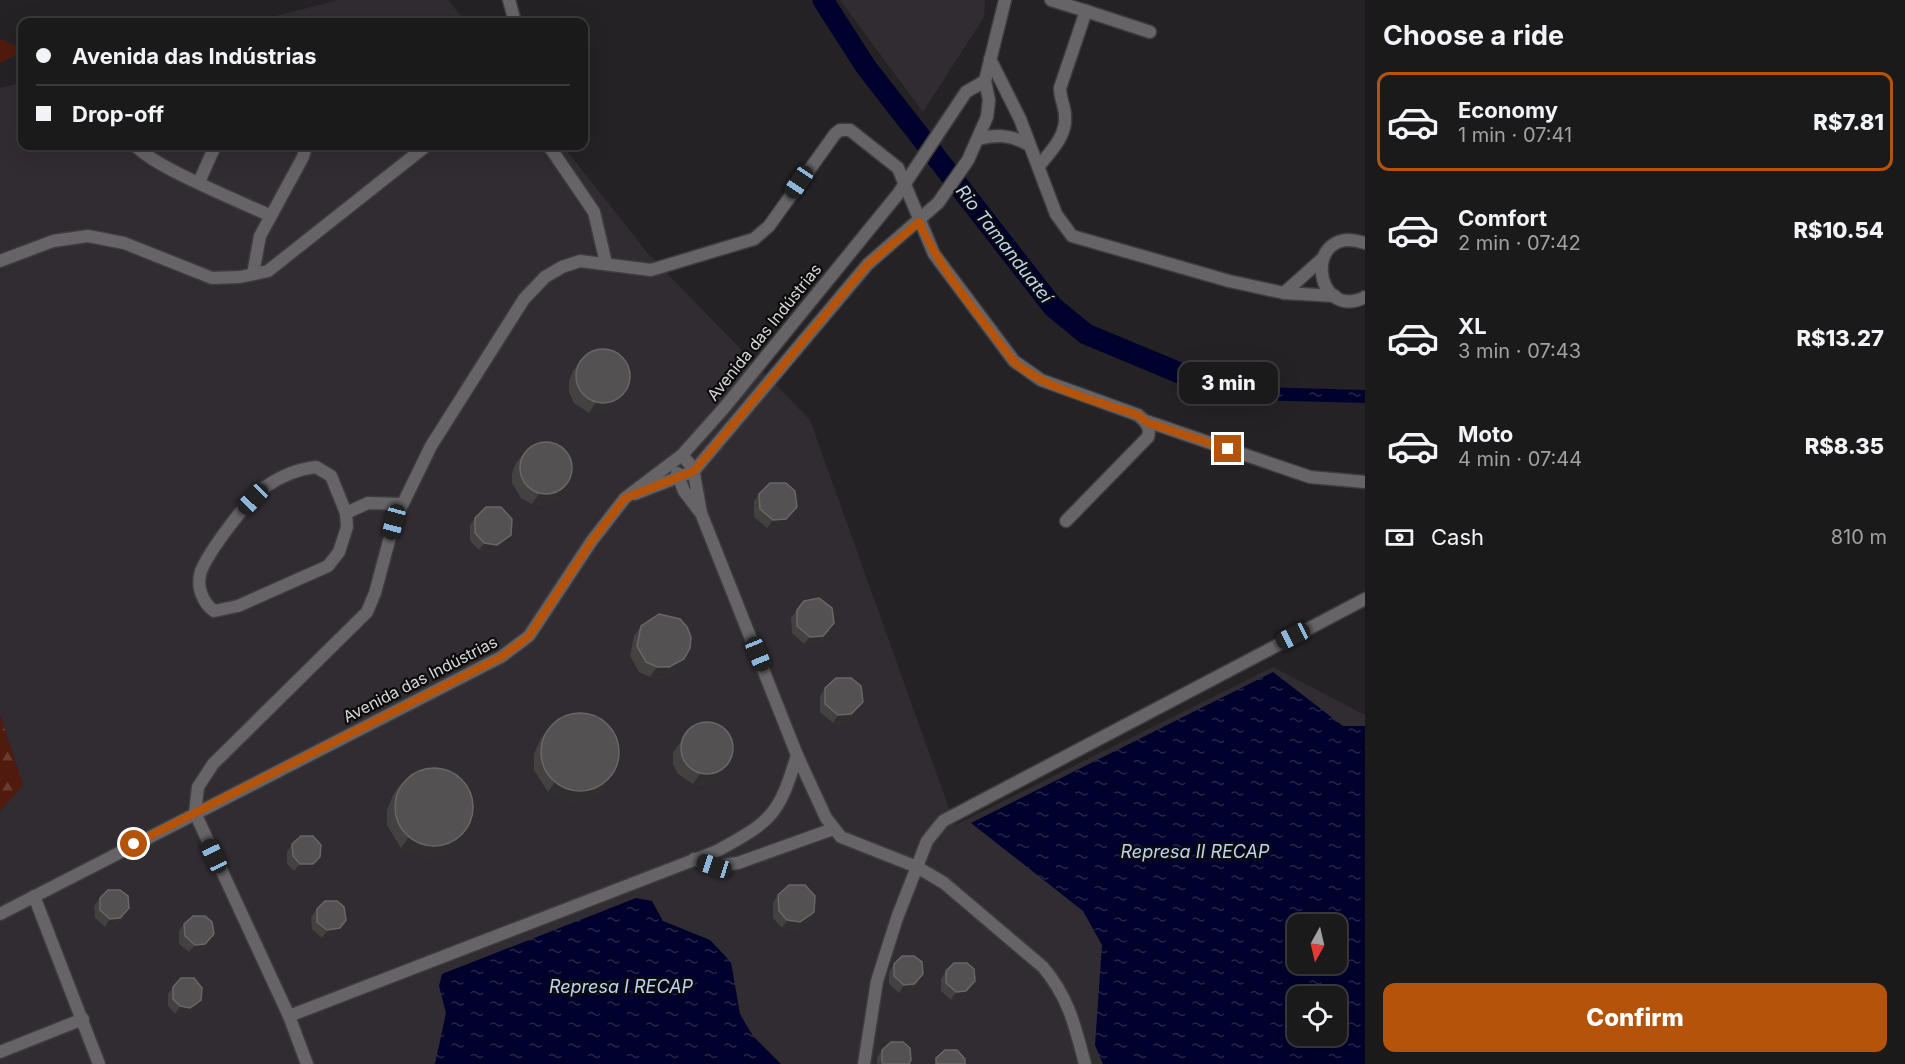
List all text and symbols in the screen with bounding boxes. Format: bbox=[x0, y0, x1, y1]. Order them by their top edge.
text: Choose a ride bbox=[1383, 19, 1564, 52]
text: Avenida das Indústrias bbox=[72, 43, 317, 69]
icon: car bbox=[1386, 95, 1440, 149]
text: Economy bbox=[1458, 97, 1558, 123]
text: Drop-off bbox=[72, 101, 164, 127]
text: R$7.81 bbox=[1813, 109, 1884, 135]
text: 1 min · 07:41 bbox=[1458, 123, 1572, 147]
car bbox=[781, 162, 817, 202]
water label: Rio Tamanduateí bbox=[952, 181, 1058, 308]
icon: car bbox=[1386, 203, 1440, 257]
text: Comfort bbox=[1458, 205, 1547, 231]
text: R$10.54 bbox=[1793, 217, 1884, 243]
text: 2 min · 07:42 bbox=[1458, 231, 1581, 255]
street label: Avenida das Indústrias bbox=[703, 259, 825, 405]
icon: car bbox=[1386, 311, 1440, 365]
text: XL bbox=[1458, 313, 1487, 339]
text: R$13.27 bbox=[1796, 325, 1884, 351]
text: 3 min · 07:43 bbox=[1458, 339, 1581, 363]
callout: 3 min bbox=[1178, 362, 1278, 404]
text: 3 min bbox=[1201, 371, 1256, 395]
icon: car bbox=[1386, 419, 1440, 473]
text: Moto bbox=[1458, 421, 1513, 447]
text: R$8.35 bbox=[1805, 433, 1884, 459]
route end bbox=[1214, 435, 1241, 462]
text: 4 min · 07:44 bbox=[1458, 447, 1582, 471]
car bbox=[234, 480, 272, 518]
car bbox=[381, 502, 407, 542]
icon: cash bbox=[1383, 521, 1416, 554]
text: Cash bbox=[1431, 524, 1484, 550]
text: 810 m bbox=[1831, 525, 1887, 549]
car bbox=[1273, 620, 1313, 652]
street label: Avenida das Indústrias bbox=[339, 631, 501, 727]
car bbox=[743, 634, 773, 674]
route start bbox=[120, 830, 147, 857]
car bbox=[198, 836, 230, 876]
water label: Represa II RECAP bbox=[1120, 841, 1270, 862]
car bbox=[694, 852, 734, 880]
north arrow bbox=[1287, 914, 1347, 974]
map controls bbox=[1287, 914, 1347, 1046]
water label: Represa I RECAP bbox=[549, 976, 694, 997]
button: Confirm bbox=[1383, 983, 1887, 1052]
button: locate bbox=[1287, 986, 1347, 1046]

